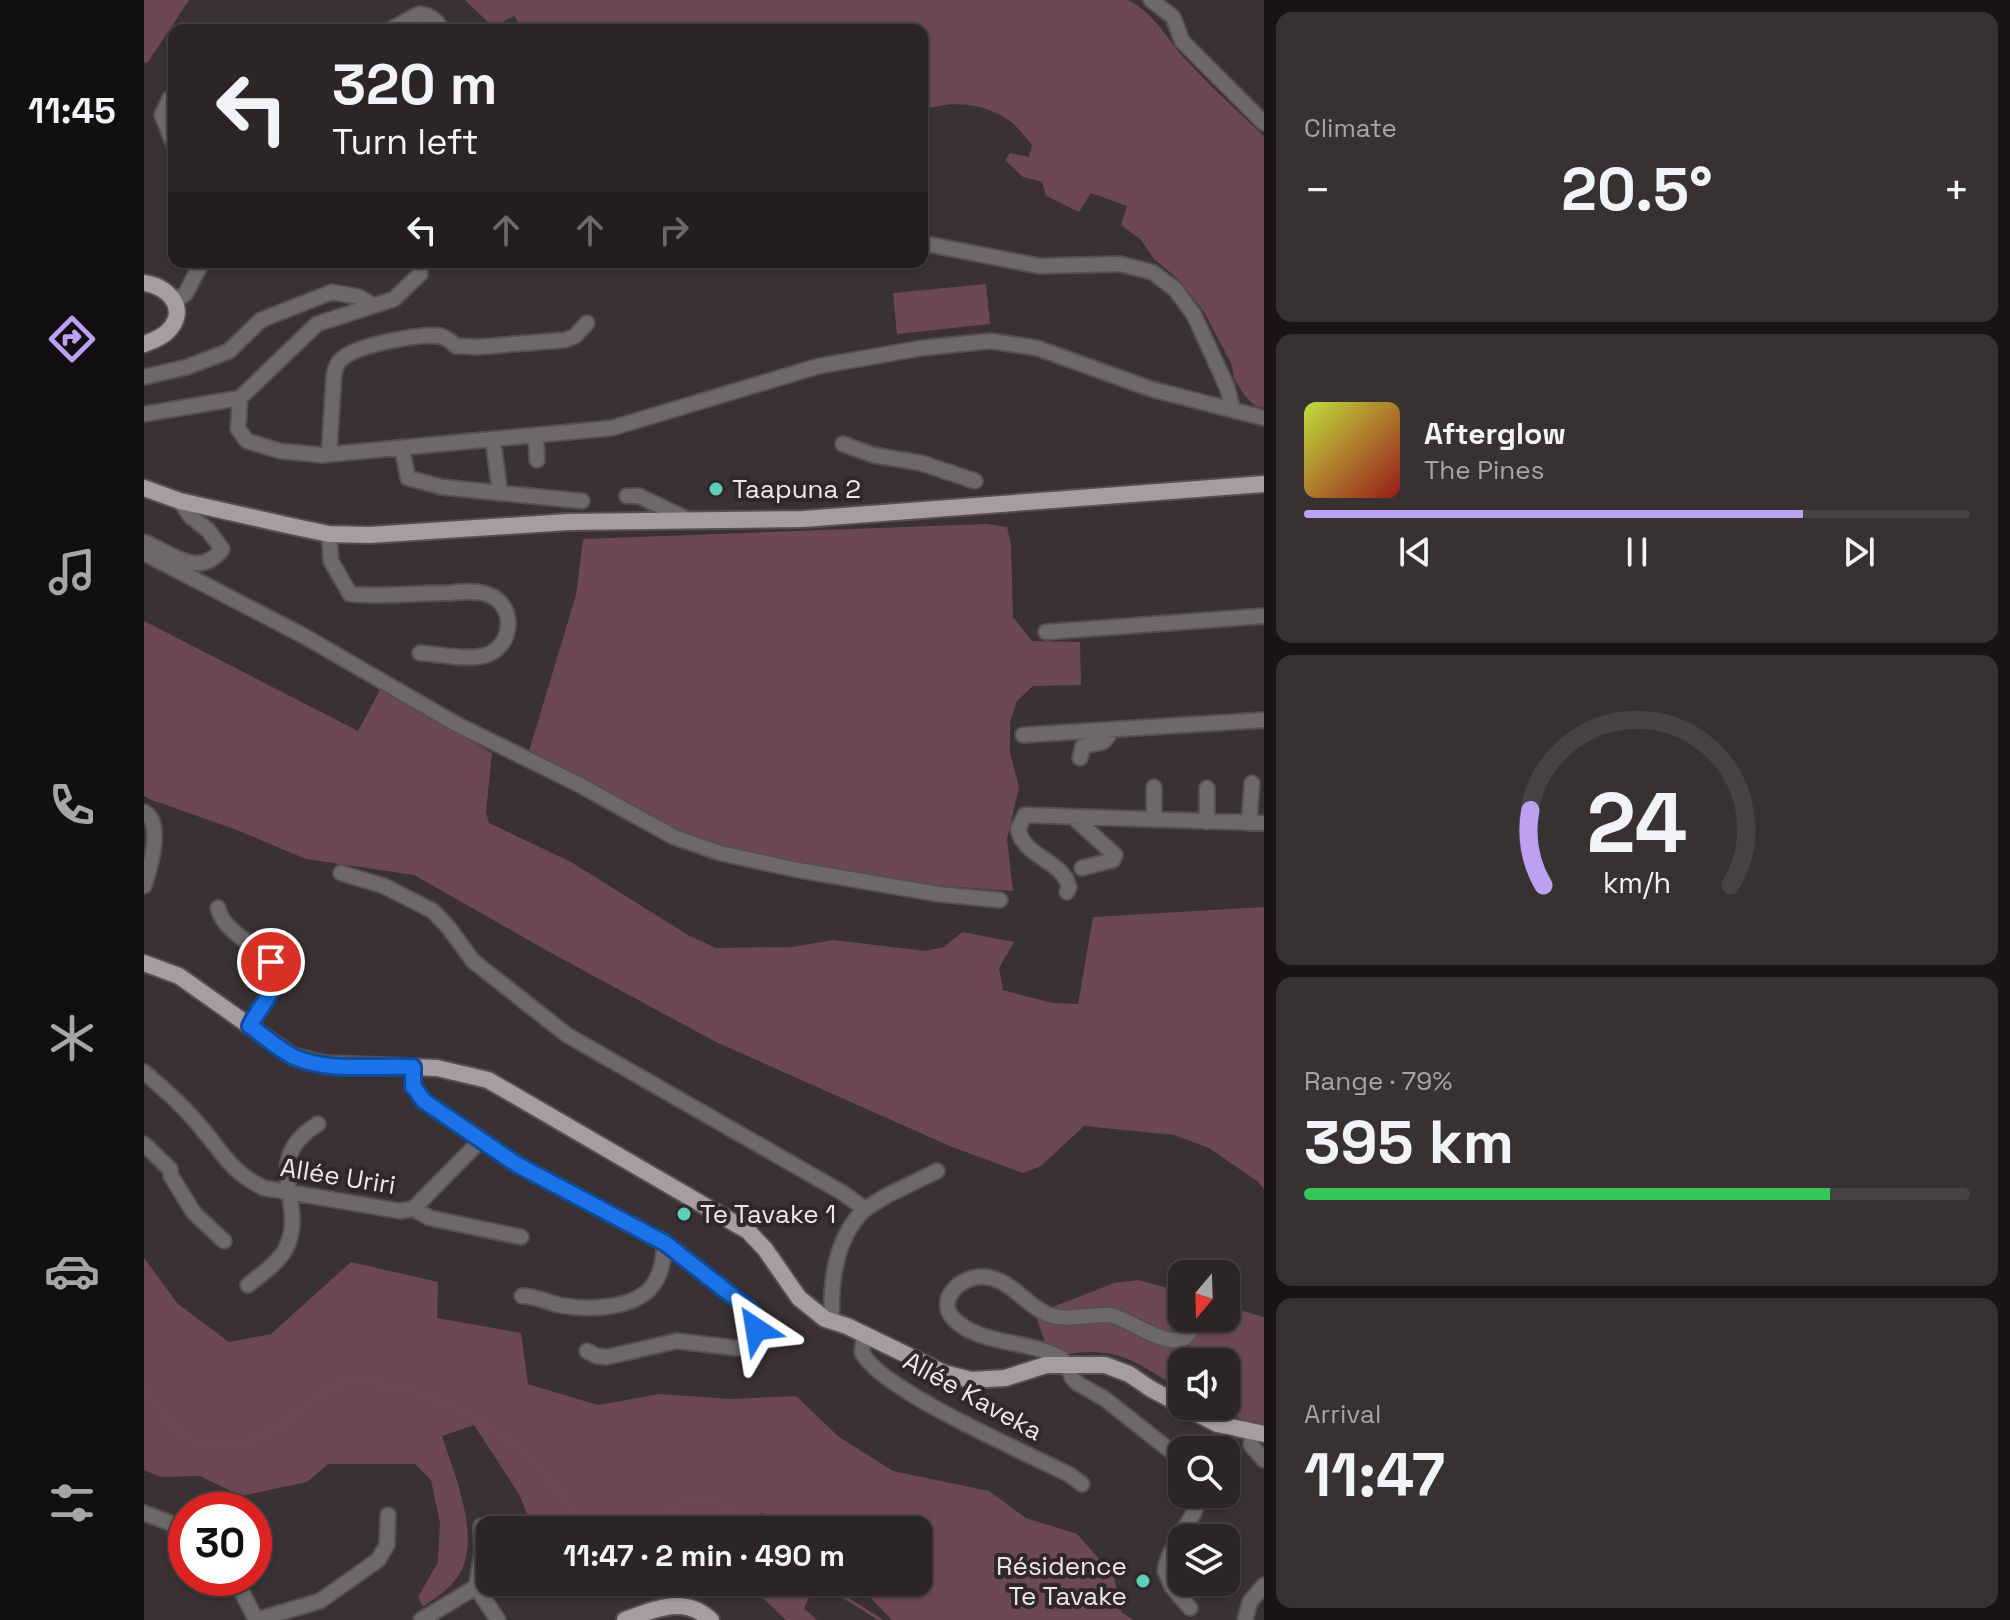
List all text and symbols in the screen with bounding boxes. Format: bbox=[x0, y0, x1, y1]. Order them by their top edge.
text: 320 m bbox=[332, 49, 498, 120]
icon: left bbox=[200, 56, 304, 160]
text: 11:45 bbox=[28, 88, 116, 134]
text: Climate bbox=[1304, 111, 1397, 145]
text: Turn left bbox=[332, 119, 479, 165]
text: 20.5° bbox=[1561, 151, 1713, 228]
text: − bbox=[1304, 162, 1331, 218]
text: + bbox=[1943, 162, 1970, 218]
icon: left bbox=[400, 208, 444, 252]
icon: ahead bbox=[484, 208, 528, 252]
icon: ahead bbox=[568, 208, 612, 252]
icon: right bbox=[652, 208, 696, 252]
icon: directions bbox=[44, 311, 100, 367]
text: Afterglow bbox=[1424, 414, 1566, 453]
text: The Pines bbox=[1424, 453, 1544, 487]
place label: Taapuna 2 bbox=[732, 472, 861, 506]
marker: Taapuna 2 bbox=[707, 480, 725, 498]
icon: previous bbox=[1393, 530, 1437, 574]
icon: pause bbox=[1615, 530, 1659, 574]
icon: next bbox=[1837, 530, 1881, 574]
icon: music bbox=[44, 544, 100, 600]
text: 24 bbox=[1587, 770, 1687, 876]
icon: phone bbox=[44, 777, 100, 833]
text: km/h bbox=[1603, 865, 1671, 901]
pin bbox=[237, 928, 305, 996]
icon: arrive bbox=[249, 940, 293, 984]
icon: climate bbox=[44, 1010, 100, 1066]
text: Range · 79% bbox=[1304, 1064, 1452, 1098]
text: 395 km bbox=[1304, 1104, 1514, 1181]
street label: Allée Uriri bbox=[278, 1150, 398, 1202]
place label: Te Tavake 1 bbox=[700, 1197, 836, 1231]
marker: Te Tavake 1 bbox=[675, 1205, 693, 1223]
icon: car bbox=[44, 1243, 100, 1299]
north arrow bbox=[1168, 1260, 1240, 1332]
map controls bbox=[1168, 1260, 1240, 1596]
position arrow bbox=[714, 1287, 798, 1371]
street label: Allée Kaveka bbox=[897, 1344, 1049, 1448]
button: sound bbox=[1168, 1348, 1240, 1420]
text: Arrival bbox=[1304, 1397, 1381, 1431]
button: search bbox=[1168, 1436, 1240, 1508]
text: 11:47 bbox=[1304, 1437, 1445, 1514]
icon: filters bbox=[44, 1475, 100, 1531]
speed limit sign: 30 bbox=[168, 1492, 272, 1596]
button: layers bbox=[1168, 1524, 1240, 1596]
text: 11:47 · 2 min · 490 m bbox=[563, 1536, 845, 1575]
place label: Résidence Te Tavake bbox=[996, 1549, 1127, 1613]
marker: Résidence Te Tavake bbox=[1134, 1572, 1152, 1590]

